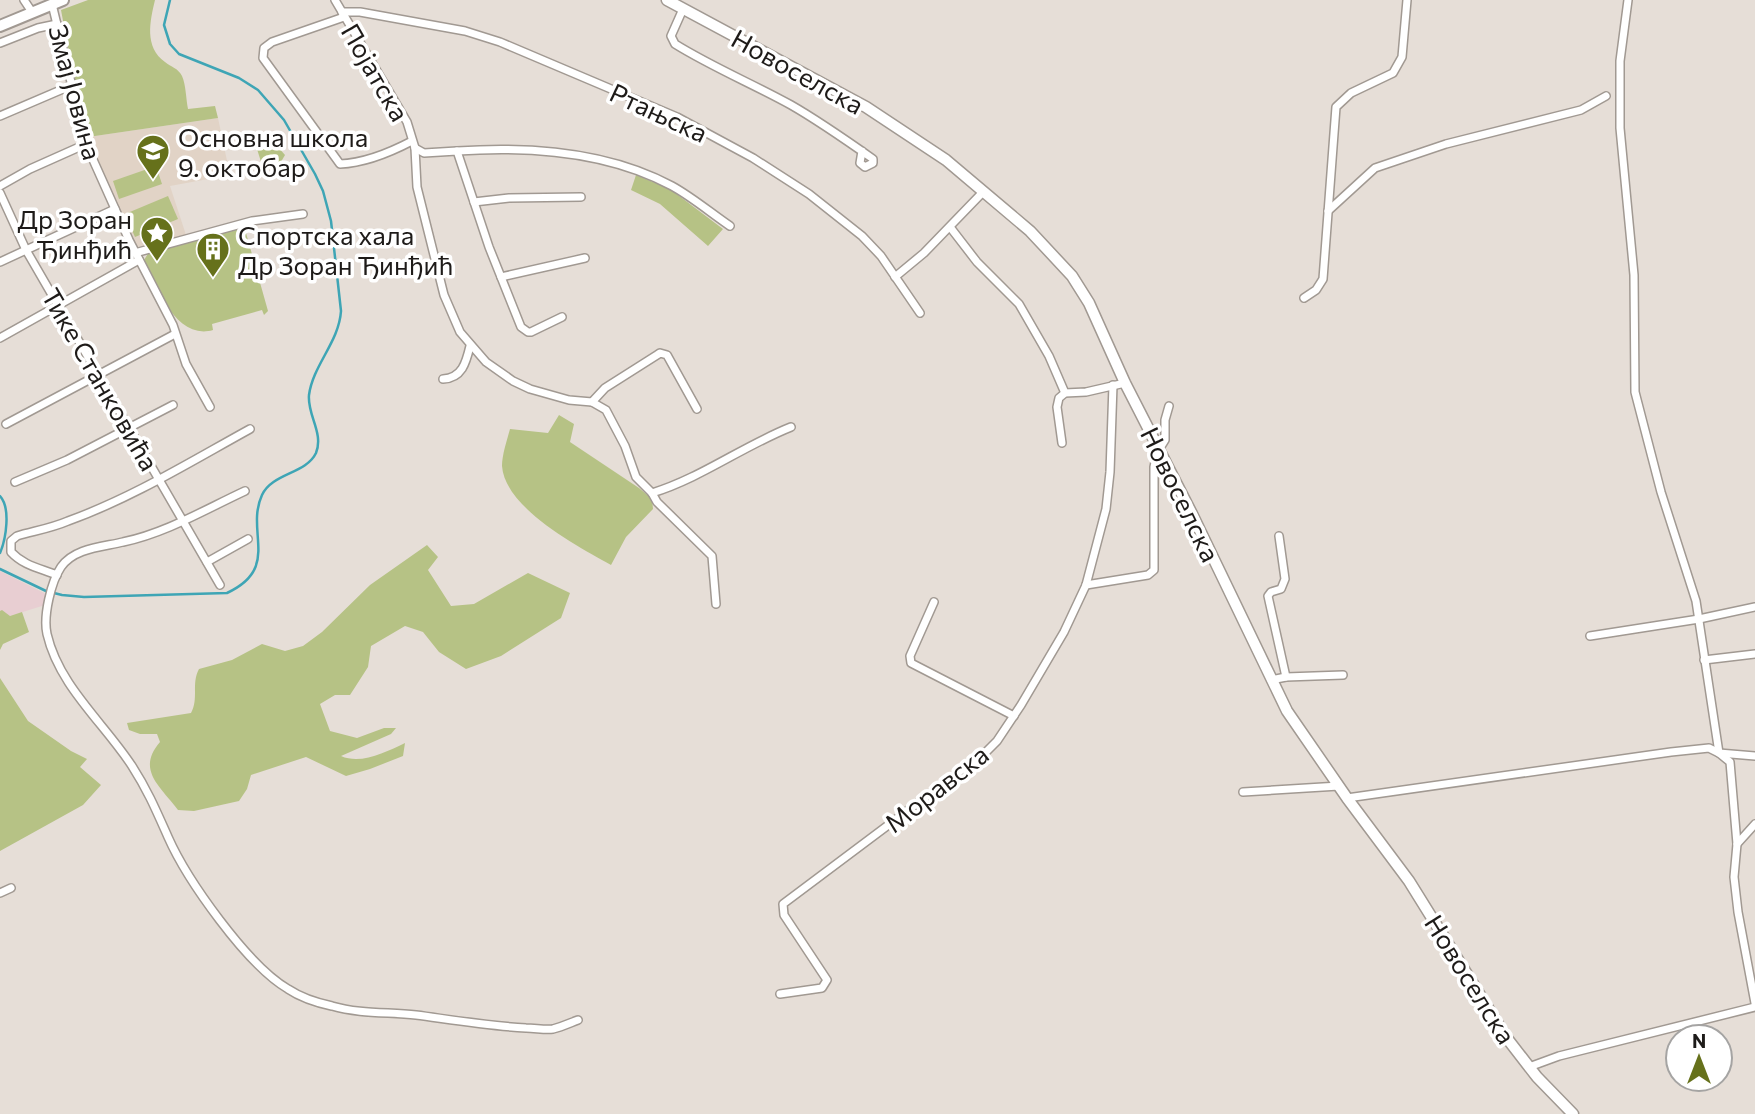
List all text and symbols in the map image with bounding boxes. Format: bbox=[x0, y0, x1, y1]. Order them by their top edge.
street label: Појатска bbox=[336, 18, 416, 126]
street label: Змај Јовина bbox=[43, 21, 109, 163]
street label: Новоселска bbox=[727, 22, 869, 120]
street label: Ртањска bbox=[605, 76, 713, 148]
place label: Основна школа 9. октобар bbox=[178, 121, 368, 182]
school or university icon: Основна школа 9. октобар bbox=[134, 132, 172, 181]
place label: Др Зоран Ђинђић bbox=[18, 203, 132, 264]
place icon: Др Зоран Ђинђић bbox=[138, 214, 176, 263]
place label: Спортска хала Др Зоран Ђинђић bbox=[238, 219, 453, 280]
building icon: Спортска хала Др Зоран Ђинђић bbox=[194, 230, 232, 279]
street label: Тике Станковића bbox=[36, 282, 166, 476]
street label: Новоселска bbox=[1135, 422, 1227, 566]
street label: Моравска bbox=[878, 738, 994, 838]
street label: Новоселска bbox=[1419, 909, 1523, 1049]
north arrow bbox=[1664, 1023, 1734, 1093]
text: N bbox=[1692, 1029, 1706, 1052]

